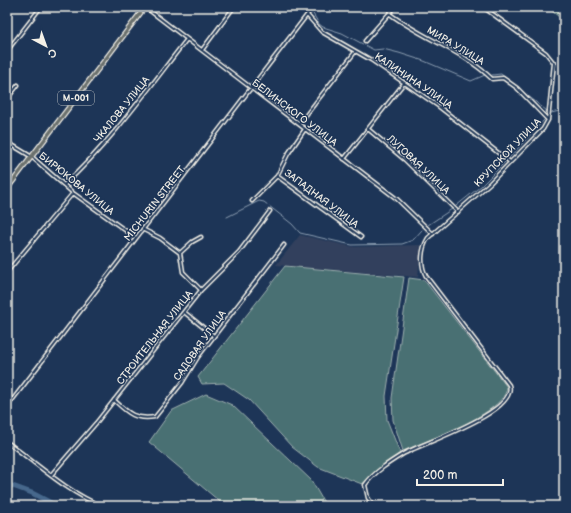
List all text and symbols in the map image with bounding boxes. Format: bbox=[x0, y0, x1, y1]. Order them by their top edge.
street label: МИРА УЛИЦА bbox=[425, 24, 487, 68]
north arrow bbox=[26, 26, 66, 66]
text: С bbox=[45, 46, 59, 61]
street label: КАЛИНИНА УЛИЦА bbox=[372, 50, 455, 112]
street label: ЧКАЛОВА УЛИЦА bbox=[91, 73, 153, 145]
street label: БЕЛИНСКОГО УЛИЦА bbox=[249, 77, 340, 149]
road number: М-001 bbox=[58, 91, 94, 105]
street label: КРУПСКОЙ УЛИЦА bbox=[472, 115, 544, 190]
street label: ЛУГОВАЯ УЛИЦА bbox=[384, 132, 453, 197]
street label: БИРЮКОВА УЛИЦА bbox=[36, 150, 117, 218]
street label: MICHURIN STREET bbox=[122, 164, 188, 244]
street label: ЗАПАДНАЯ УЛИЦА bbox=[282, 167, 362, 231]
street label: СТРОИТЕЛЬНАЯ УЛИЦА bbox=[114, 287, 196, 387]
street label: САДОВАЯ УЛИЦА bbox=[171, 307, 229, 383]
scale bar bbox=[417, 461, 503, 487]
text: 200 m bbox=[423, 468, 457, 483]

